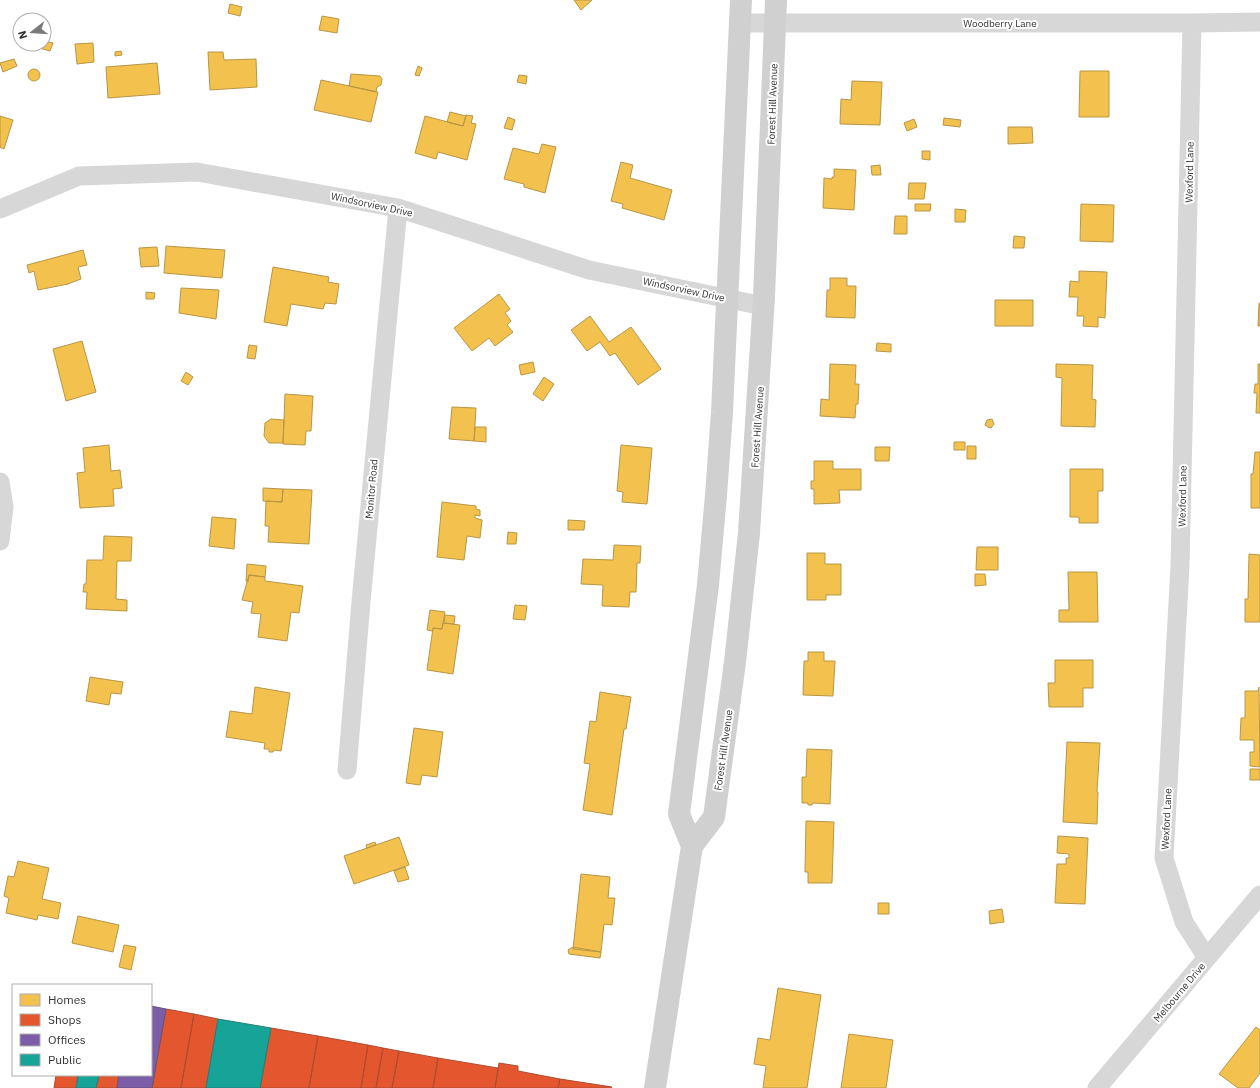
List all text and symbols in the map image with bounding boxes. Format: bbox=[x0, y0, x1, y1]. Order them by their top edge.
north arrow bbox=[12, 12, 52, 52]
street label: Woodberry Lane bbox=[963, 17, 1037, 30]
text: N bbox=[15, 29, 30, 41]
street label: Forest Hill Avenue bbox=[765, 63, 780, 145]
street label: Wexford Lane bbox=[1182, 141, 1197, 203]
street label: Windsorview Drive bbox=[330, 189, 414, 220]
street label: Windsorview Drive bbox=[642, 274, 726, 305]
street label: Forest Hill Avenue bbox=[748, 385, 767, 468]
street label: Monitor Road bbox=[362, 459, 381, 519]
street label: Wexford Lane bbox=[1175, 465, 1190, 527]
street label: Forest Hill Avenue bbox=[711, 708, 736, 791]
street label: Wexford Lane bbox=[1158, 788, 1175, 850]
street label: Melbourne Drive bbox=[1151, 959, 1208, 1025]
legend bbox=[12, 984, 152, 1076]
text: Homes bbox=[48, 992, 86, 1007]
text: Shops bbox=[48, 1012, 81, 1027]
text: Offices bbox=[48, 1032, 86, 1047]
text: Public bbox=[48, 1052, 81, 1067]

